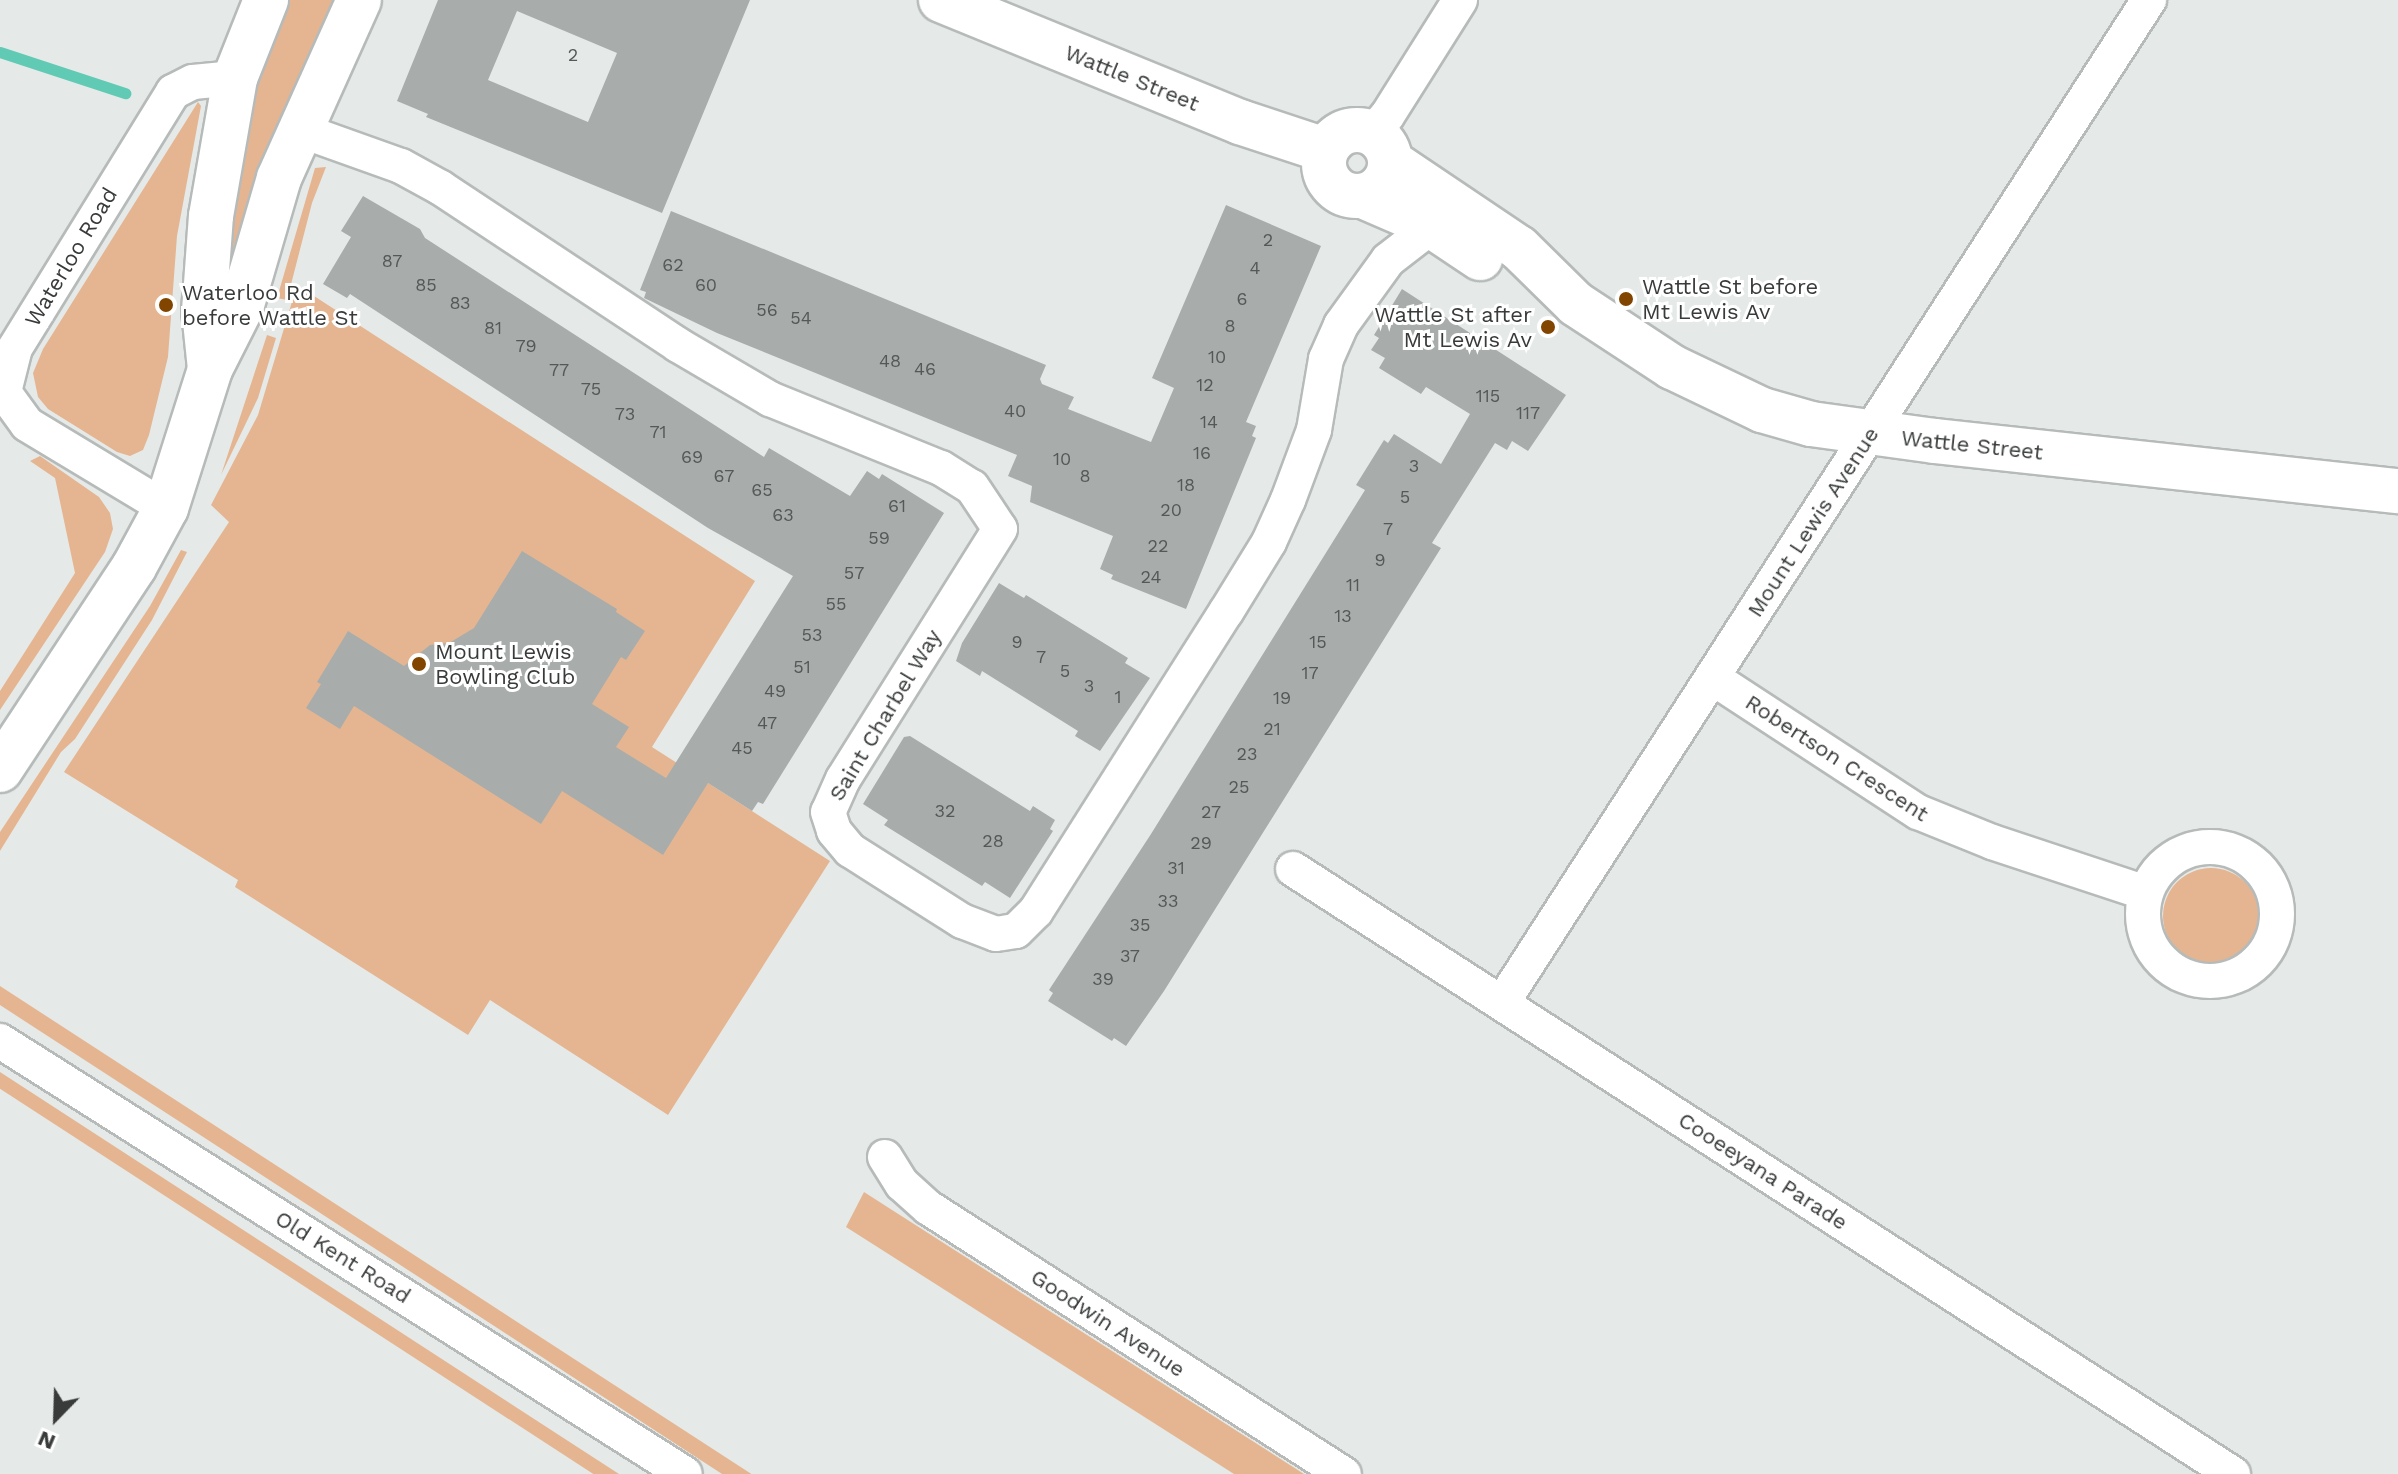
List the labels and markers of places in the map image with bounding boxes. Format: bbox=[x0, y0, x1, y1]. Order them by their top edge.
place label: Wattle St before Mt Lewis Av bbox=[1642, 273, 1818, 324]
place label: Waterloo Rd before Wattle St bbox=[182, 279, 358, 330]
marker: Wattle St before Mt Lewis Av bbox=[1617, 290, 1635, 308]
marker: Waterloo Rd before Wattle St bbox=[157, 296, 175, 314]
place label: Wattle St after Mt Lewis Av bbox=[1374, 301, 1532, 352]
marker: Wattle St after Mt Lewis Av bbox=[1539, 318, 1557, 336]
place label: Mount Lewis Bowling Club bbox=[435, 638, 575, 690]
marker: Mount Lewis Bowling Club bbox=[410, 655, 428, 673]

